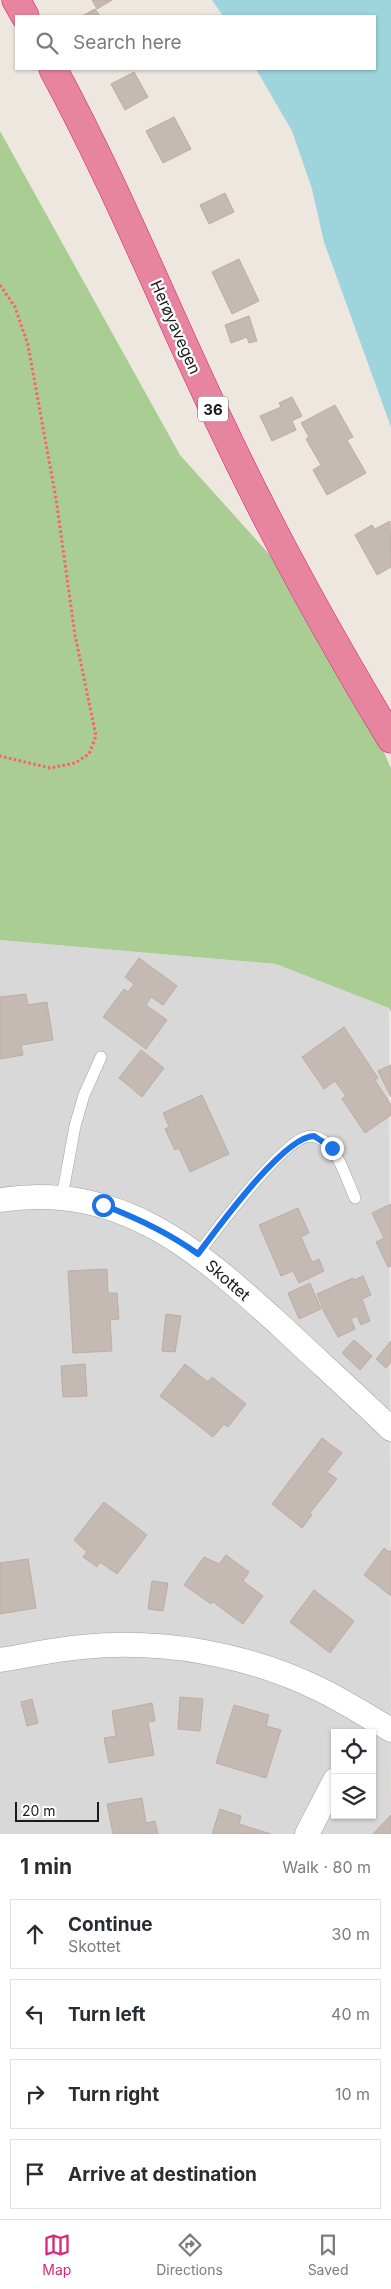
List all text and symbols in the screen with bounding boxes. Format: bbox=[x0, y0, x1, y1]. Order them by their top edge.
search box bbox=[15, 15, 376, 70]
icon: search bbox=[33, 29, 61, 57]
text: Search here bbox=[73, 31, 182, 54]
street label: Herøyavegen bbox=[146, 277, 206, 377]
road number: 36 bbox=[198, 396, 228, 422]
route end bbox=[321, 1137, 344, 1160]
route start bbox=[92, 1194, 115, 1217]
street label: Skottet bbox=[202, 1255, 254, 1305]
map controls bbox=[331, 1729, 376, 1819]
button: locate bbox=[331, 1729, 376, 1774]
button: layers bbox=[331, 1774, 376, 1819]
scale bar bbox=[15, 1799, 99, 1822]
text: 20 m bbox=[22, 1802, 56, 1819]
text: 1 min bbox=[20, 1854, 72, 1879]
text: Walk · 80 m bbox=[282, 1857, 371, 1877]
text: Continue bbox=[68, 1913, 153, 1936]
icon: ahead bbox=[21, 1920, 49, 1948]
text: 30 m bbox=[332, 1924, 370, 1944]
text: Skottet bbox=[68, 1936, 121, 1956]
icon: left bbox=[21, 2000, 49, 2028]
text: Turn left bbox=[68, 2003, 146, 2026]
text: 40 m bbox=[331, 2004, 370, 2024]
icon: right bbox=[21, 2080, 49, 2108]
text: Turn right bbox=[68, 2083, 159, 2106]
text: 10 m bbox=[335, 2084, 370, 2104]
icon: arrive bbox=[21, 2160, 49, 2188]
text: Arrive at destination bbox=[68, 2163, 257, 2186]
tab: Map bbox=[42, 2231, 71, 2278]
tab: Directions bbox=[156, 2231, 223, 2278]
tab: Saved bbox=[308, 2231, 349, 2278]

